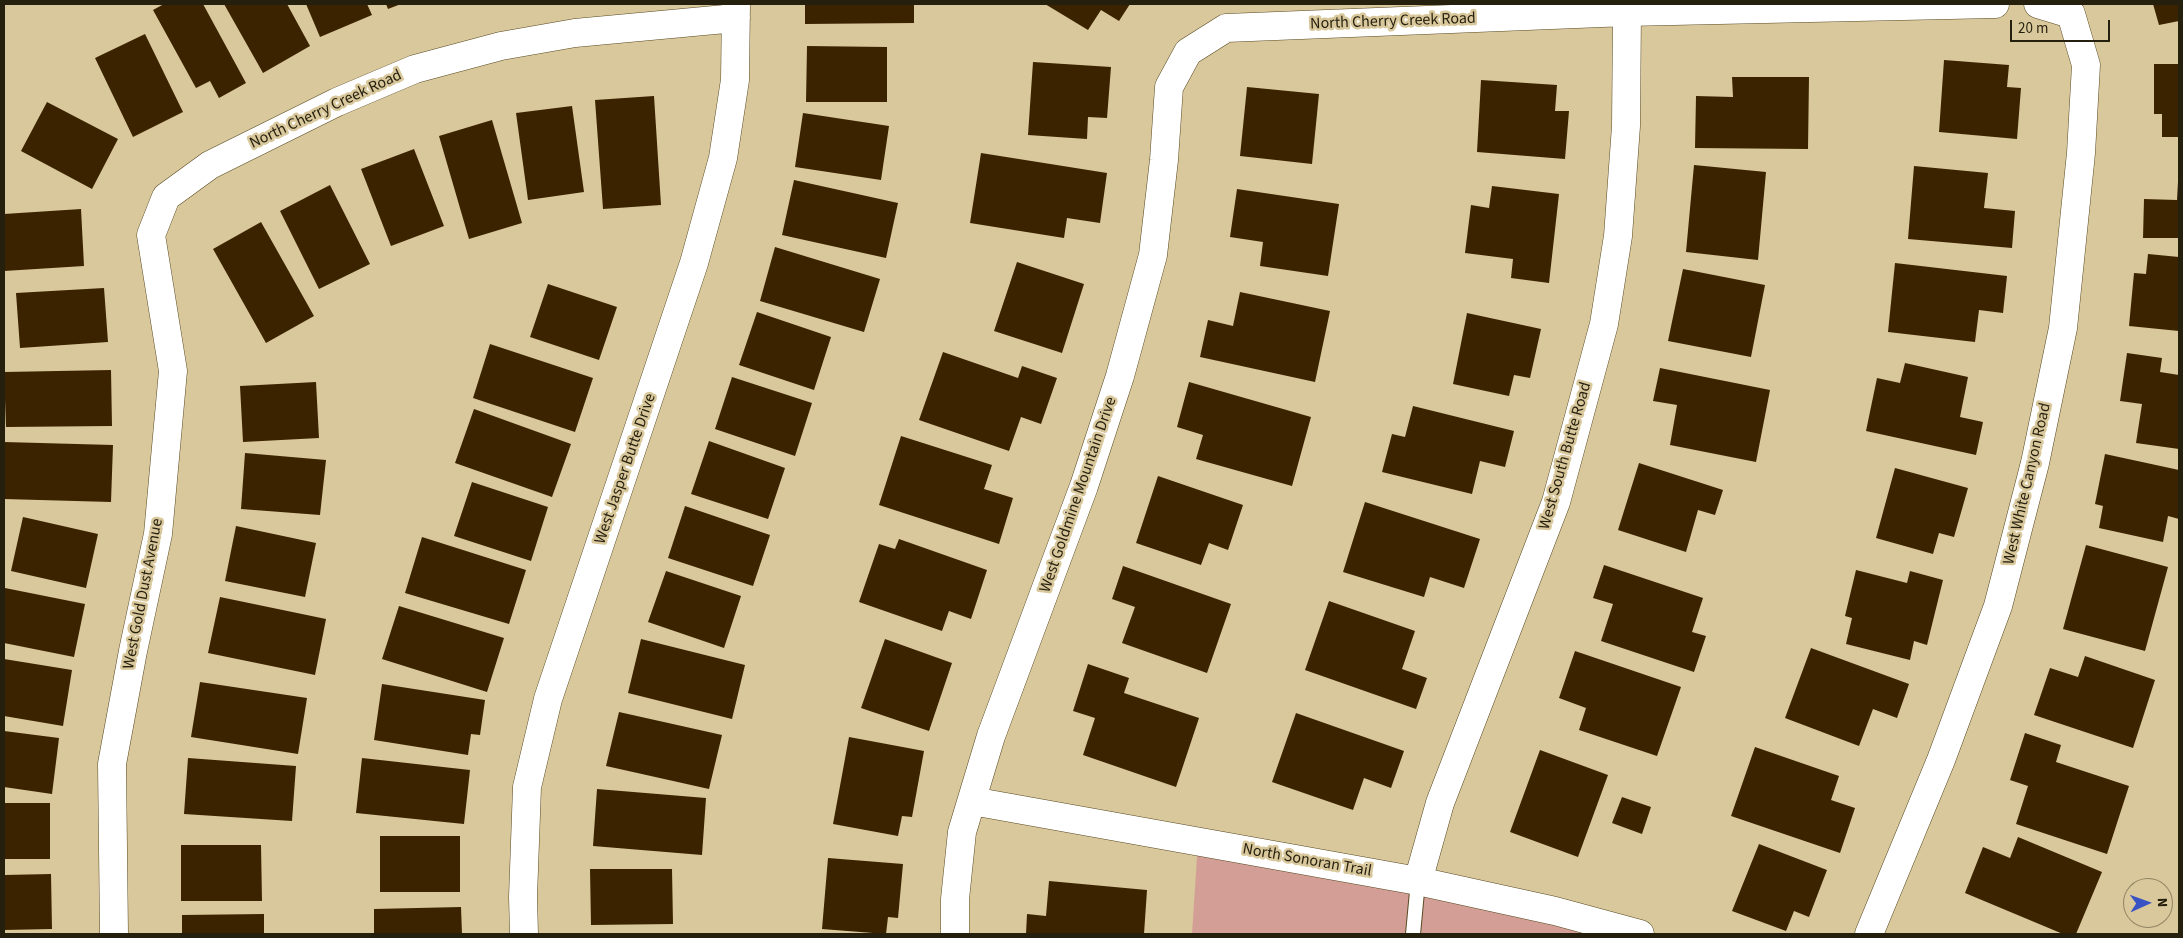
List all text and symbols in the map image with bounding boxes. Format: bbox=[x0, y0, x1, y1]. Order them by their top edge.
street label: North Cherry Creek Road bbox=[1310, 10, 1476, 34]
scale bar bbox=[2013, 10, 2113, 42]
text: 20 m bbox=[2018, 18, 2048, 39]
street label: North Cherry Creek Road bbox=[247, 66, 405, 154]
street label: West South Butte Road bbox=[1536, 380, 1596, 532]
street label: West Jasper Butte Drive bbox=[591, 391, 661, 547]
street label: West Goldmine Mountain Drive bbox=[1036, 395, 1122, 595]
street label: West White Canyon Road bbox=[2000, 401, 2056, 567]
street label: West Gold Dust Avenue bbox=[120, 517, 168, 671]
street label: North Sonoran Trail bbox=[1241, 840, 1373, 882]
north arrow bbox=[2123, 878, 2173, 928]
text: N bbox=[2152, 898, 2172, 908]

